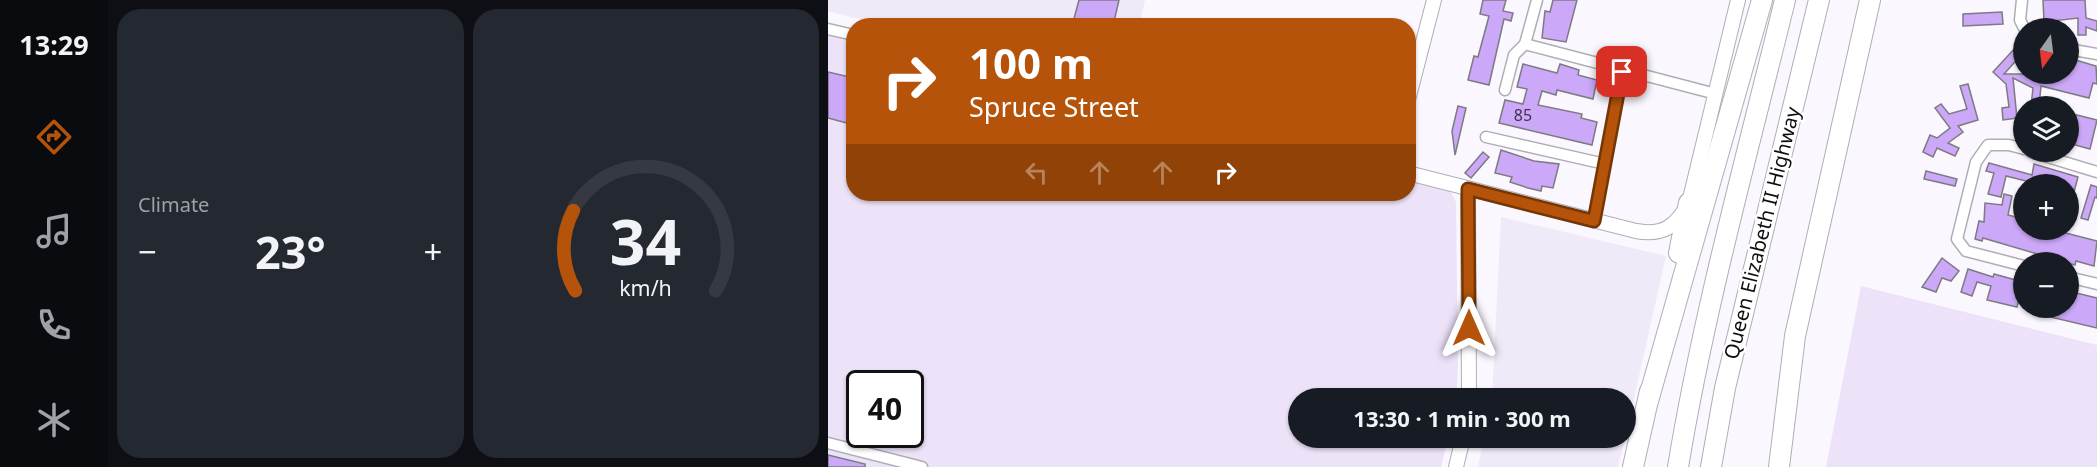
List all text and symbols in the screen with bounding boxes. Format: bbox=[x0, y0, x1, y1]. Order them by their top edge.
north arrow bbox=[2013, 18, 2079, 84]
map controls bbox=[2013, 18, 2079, 318]
text: 13:29 bbox=[19, 26, 89, 63]
text: 100 m bbox=[969, 34, 1093, 91]
icon: right bbox=[870, 42, 948, 120]
pin bbox=[1596, 46, 1647, 97]
icon: arrive bbox=[1605, 55, 1638, 88]
text: Spruce Street bbox=[969, 88, 1139, 125]
button: layers bbox=[2013, 96, 2079, 162]
street label: Queen Elizabeth II Highway bbox=[1717, 103, 1806, 362]
house number: 85 bbox=[1514, 104, 1532, 126]
icon: directions bbox=[33, 116, 75, 158]
icon: left bbox=[1020, 156, 1053, 189]
icon: ahead bbox=[1083, 156, 1116, 189]
icon: ahead bbox=[1146, 156, 1179, 189]
icon: right bbox=[1209, 156, 1242, 189]
button: + bbox=[2013, 174, 2079, 240]
text: Climate bbox=[138, 191, 209, 218]
text: 34 bbox=[610, 198, 681, 283]
icon: music bbox=[33, 210, 75, 252]
text: 23° bbox=[255, 221, 326, 282]
text: − bbox=[138, 229, 157, 274]
text: + bbox=[424, 229, 443, 274]
button: − bbox=[2013, 252, 2079, 318]
text: km/h bbox=[619, 273, 672, 302]
position arrow bbox=[1437, 296, 1501, 360]
icon: phone bbox=[33, 304, 75, 346]
speed limit sign: 40 bbox=[846, 370, 924, 448]
icon: climate bbox=[33, 399, 75, 441]
text: 13:30 · 1 min · 300 m bbox=[1353, 403, 1571, 433]

